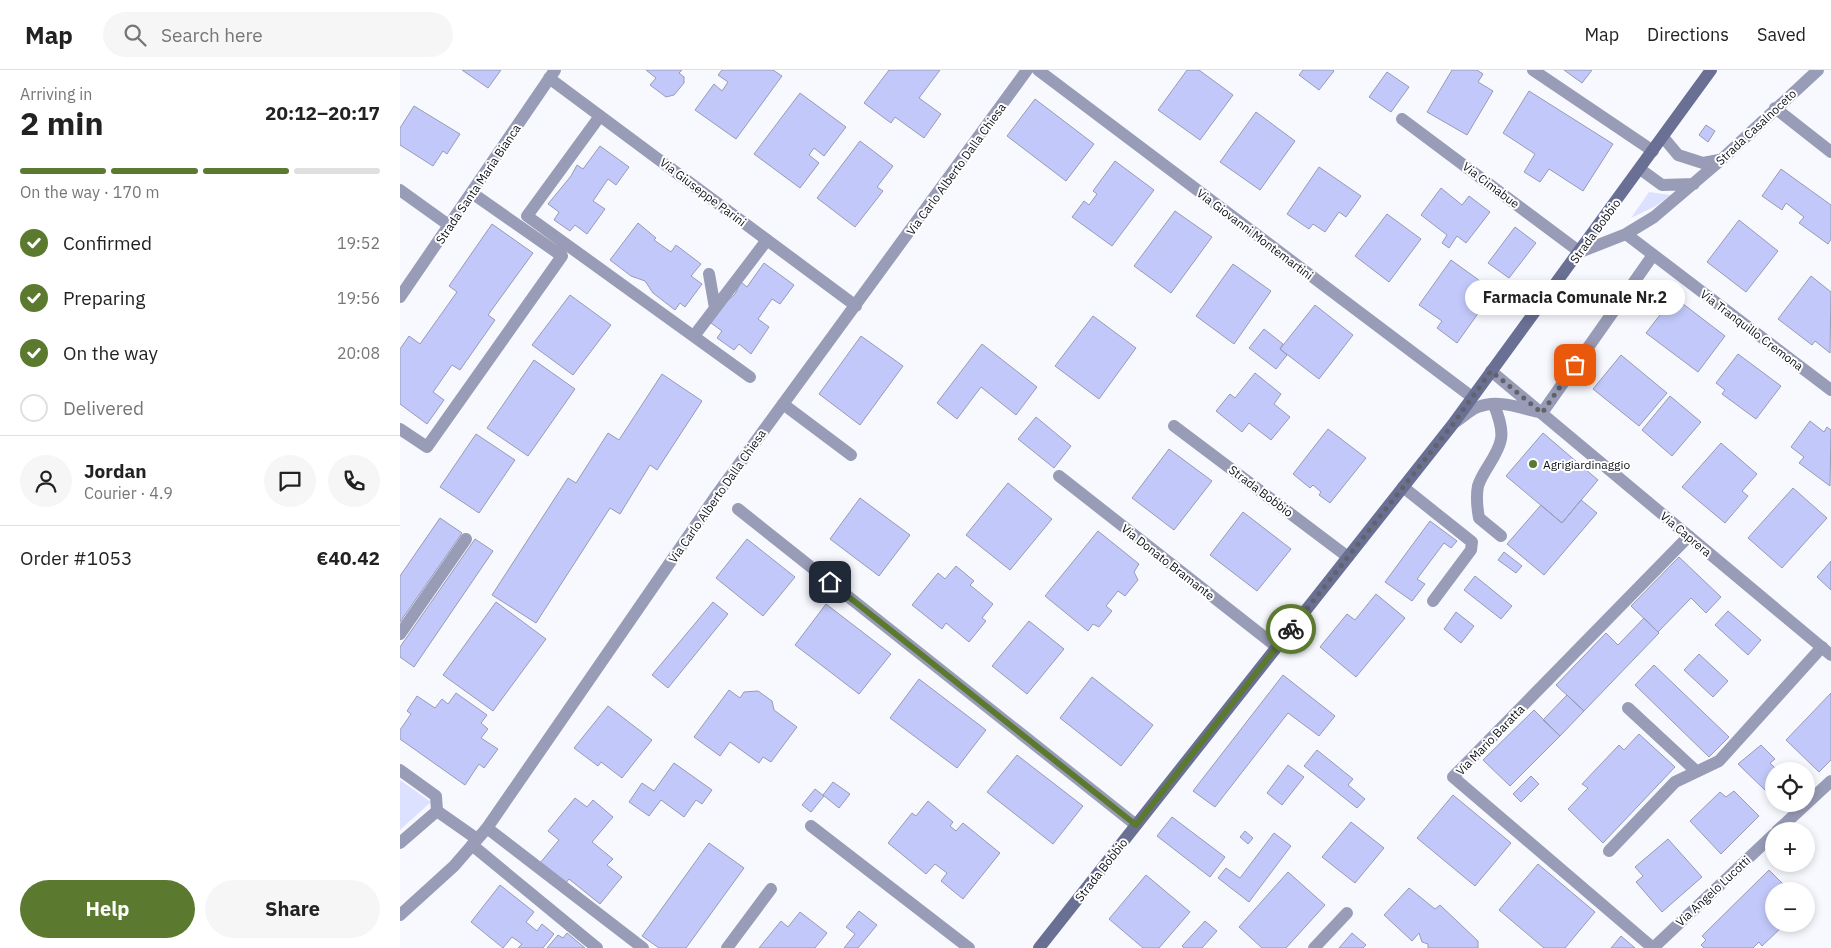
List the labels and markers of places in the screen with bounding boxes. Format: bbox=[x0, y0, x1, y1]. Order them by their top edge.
callout: Farmacia Comunale Nr.2 bbox=[1465, 280, 1685, 315]
pin bbox=[1554, 344, 1596, 386]
place label: Agrigiardinaggio bbox=[1543, 457, 1630, 472]
marker: Agrigiardinaggio bbox=[1527, 458, 1539, 470]
pin bbox=[809, 561, 851, 603]

